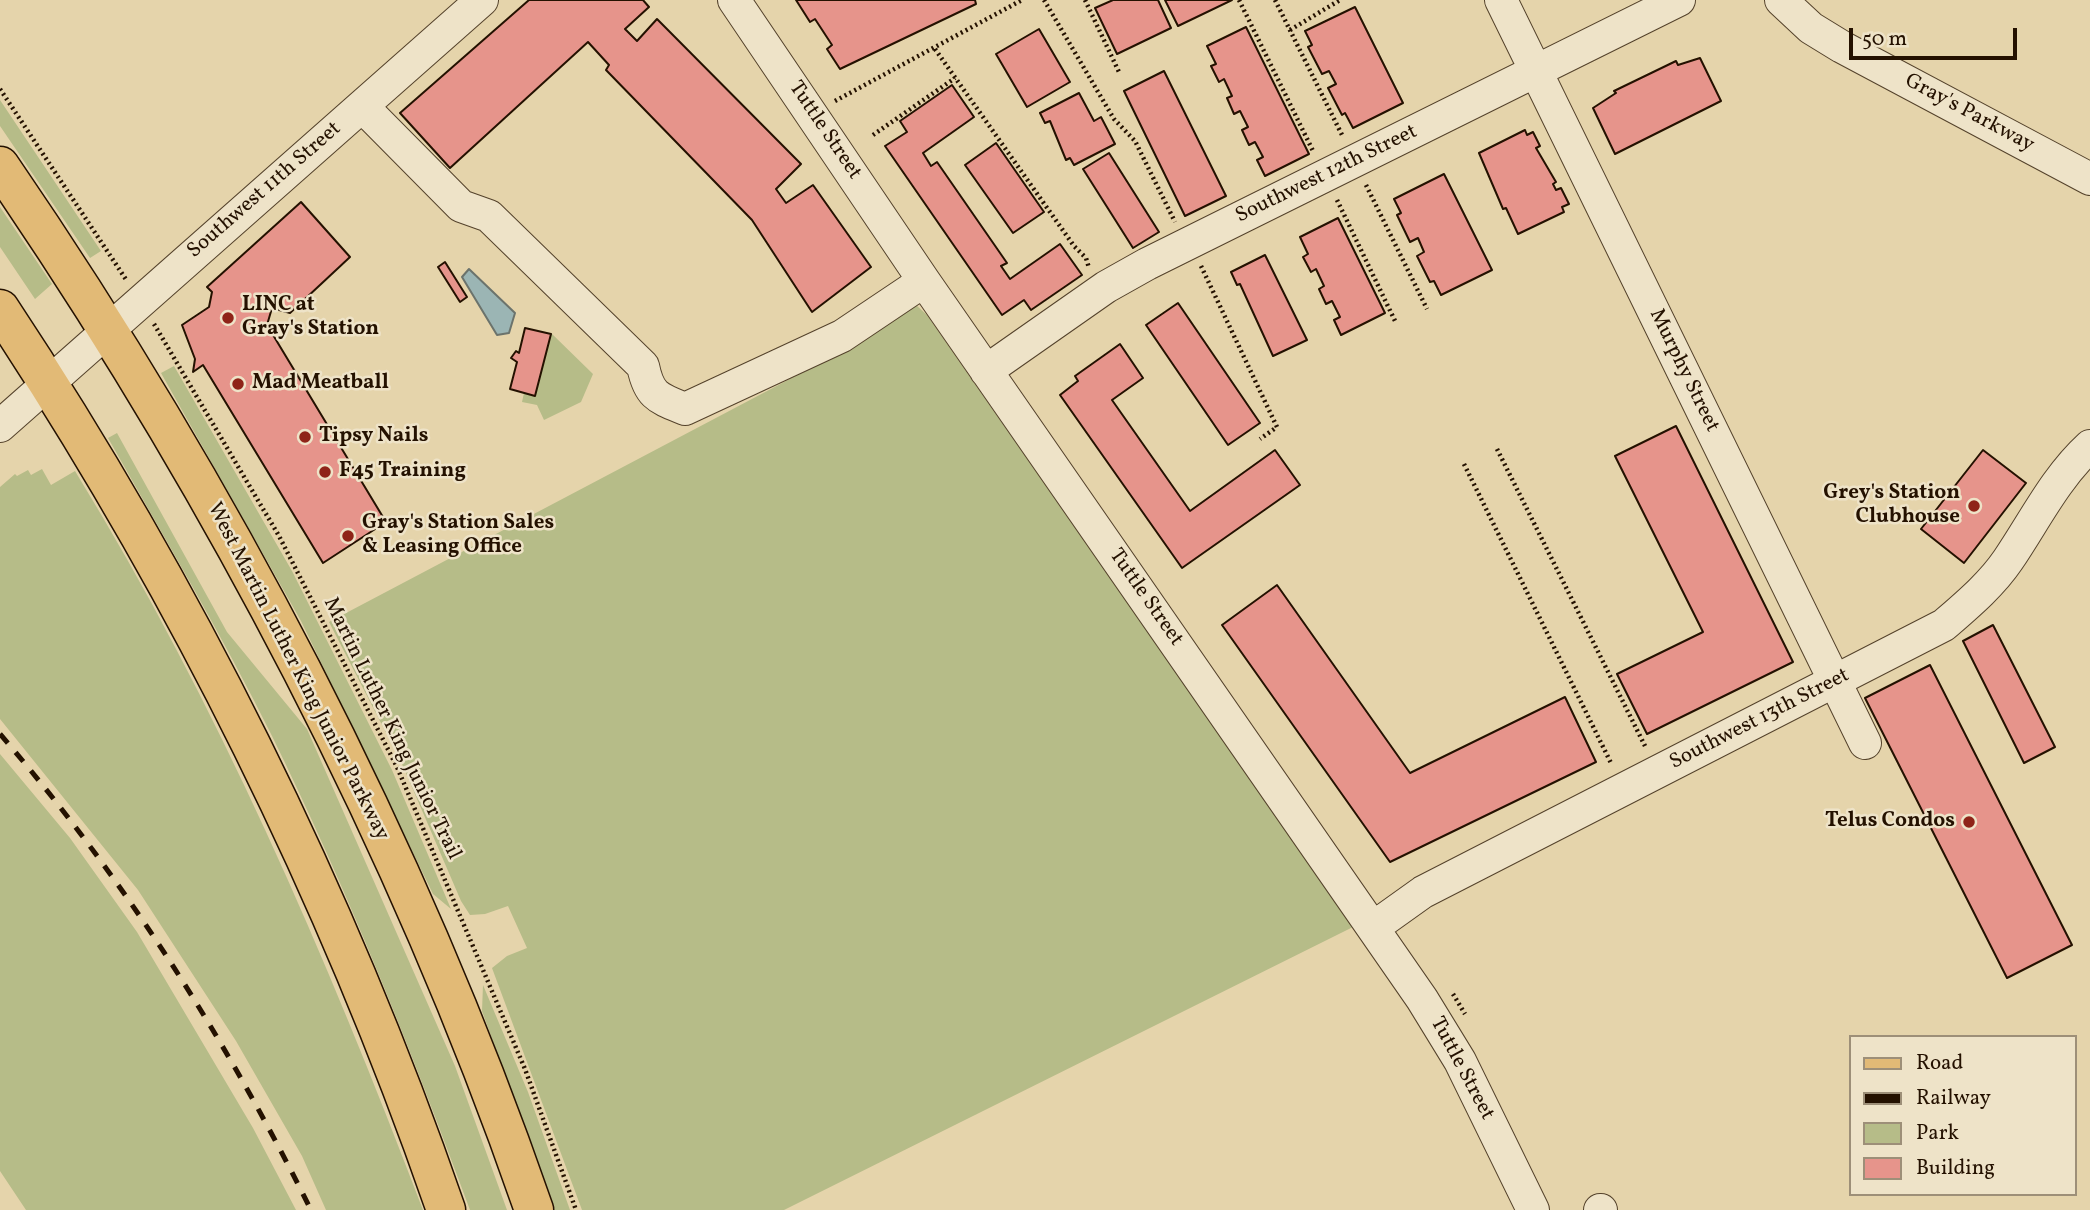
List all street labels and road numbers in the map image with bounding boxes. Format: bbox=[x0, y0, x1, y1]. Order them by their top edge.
street label: Gray's Parkway bbox=[1900, 69, 2038, 159]
street label: Tuttle Street bbox=[782, 77, 866, 185]
street label: Southwest 11th Street bbox=[183, 117, 347, 265]
street label: Southwest 12th Street bbox=[1232, 120, 1422, 230]
street label: Murphy Street bbox=[1642, 305, 1724, 437]
street label: West Martin Luther King Junior Parkway bbox=[200, 499, 394, 845]
street label: Tuttle Street bbox=[1102, 544, 1188, 652]
street label: Martin Luther King Junior Trail bbox=[316, 594, 466, 864]
street label: Southwest 13th Street bbox=[1666, 664, 1854, 776]
street label: Tuttle Street bbox=[1423, 1013, 1499, 1125]

